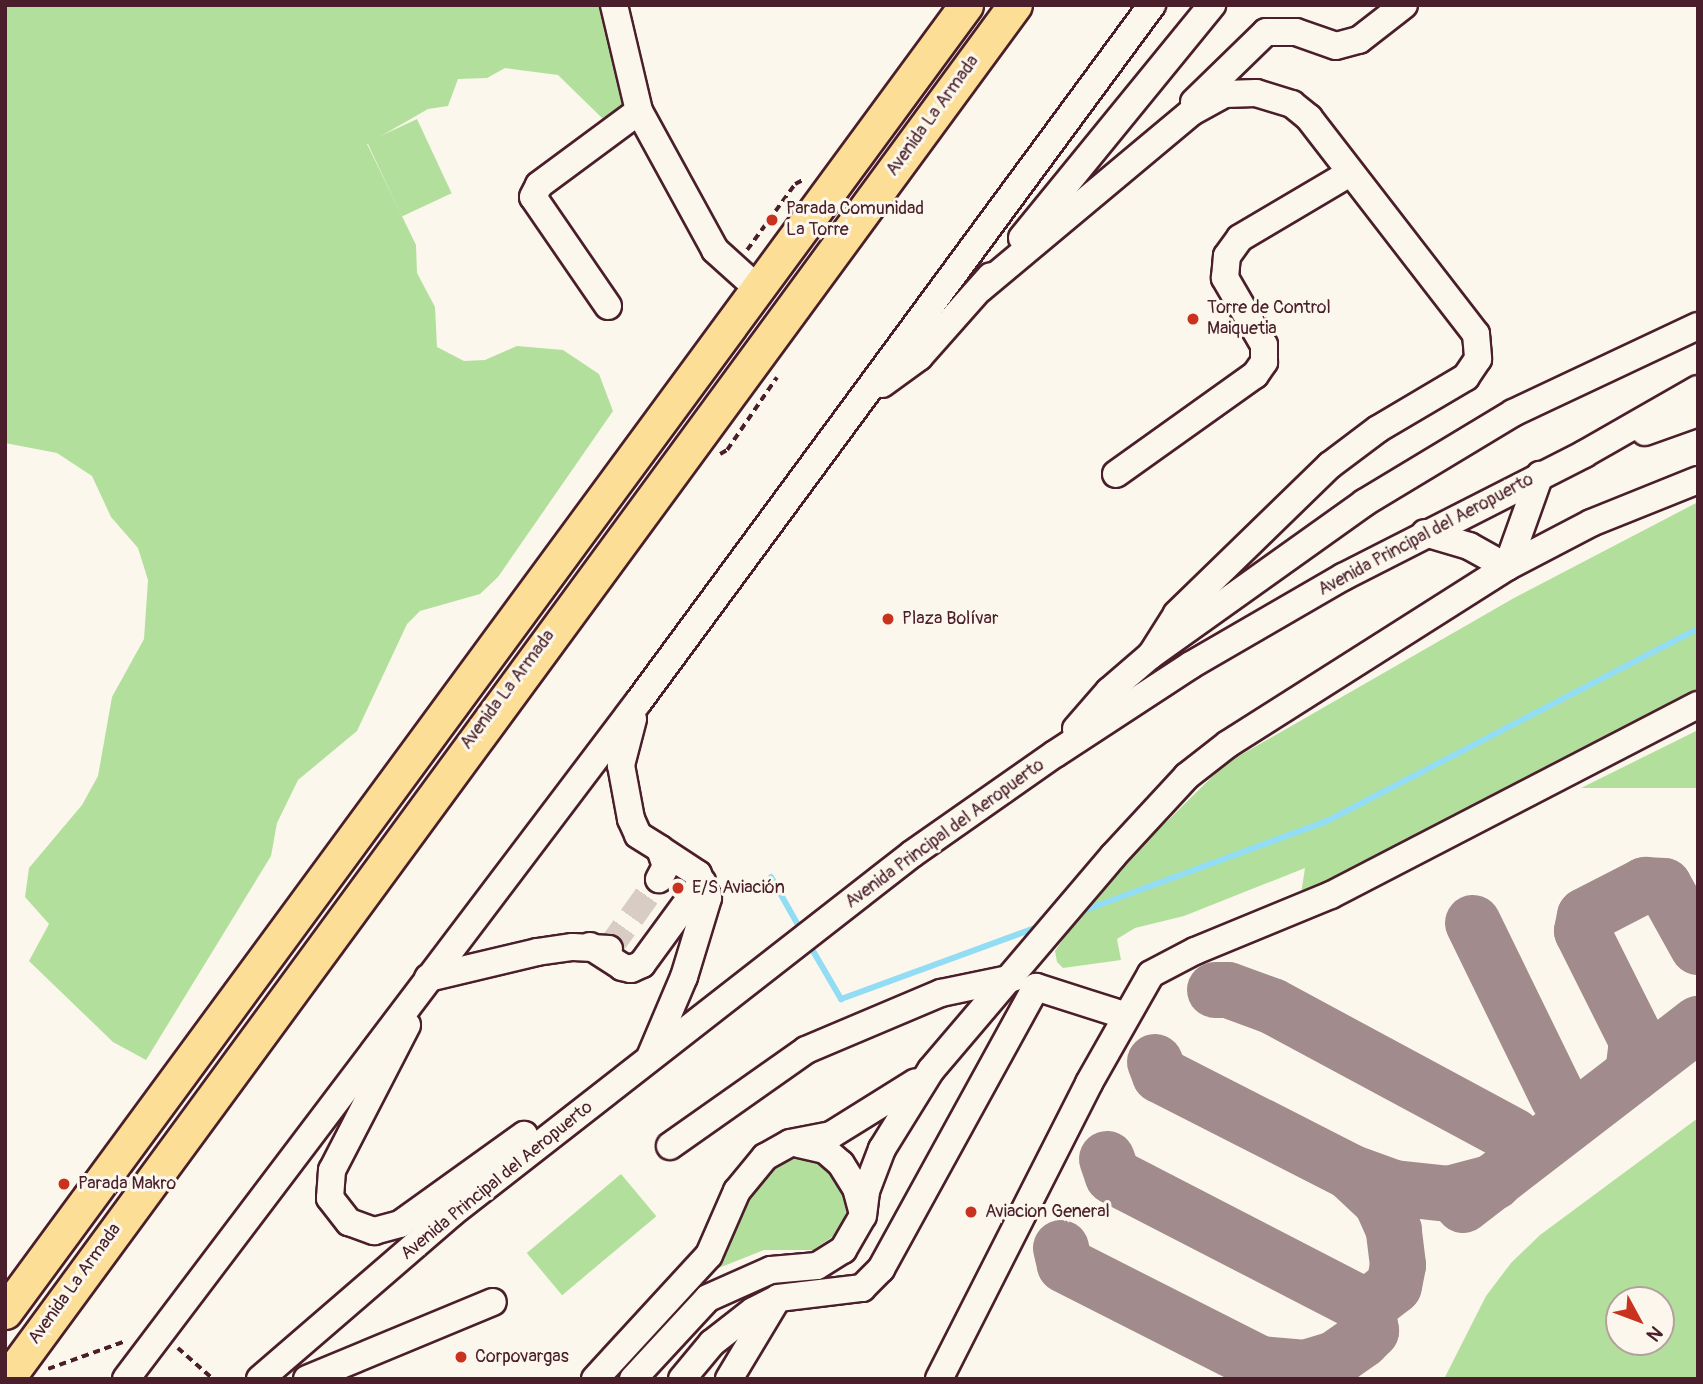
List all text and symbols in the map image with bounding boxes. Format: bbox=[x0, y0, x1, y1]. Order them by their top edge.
street label: Avenida La Armada bbox=[882, 51, 984, 181]
place label: Parada Comunidad La Torre bbox=[786, 199, 924, 242]
marker: Parada Comunidad La Torre bbox=[764, 212, 780, 228]
place label: Torre de Control Maiquetia bbox=[1207, 298, 1331, 340]
marker: Torre de Control Maiquetia bbox=[1185, 311, 1201, 327]
street label: Avenida Principal del Aeropuerto bbox=[1315, 469, 1537, 601]
place label: Plaza Bolívar bbox=[902, 608, 998, 630]
marker: Plaza Bolívar bbox=[880, 611, 896, 627]
street label: Avenida La Armada bbox=[456, 626, 560, 754]
street label: Avenida Principal del Aeropuerto bbox=[841, 755, 1049, 913]
place label: E/S Aviación bbox=[692, 877, 785, 899]
marker: E/S Aviación bbox=[670, 880, 686, 896]
street label: Avenida Principal del Aeropuerto bbox=[397, 1097, 597, 1265]
place label: Parada Makro bbox=[78, 1173, 176, 1195]
marker: Parada Makro bbox=[56, 1176, 72, 1192]
place label: Aviacion General bbox=[985, 1201, 1110, 1223]
marker: Aviacion General bbox=[963, 1204, 979, 1220]
street label: Avenida La Armada bbox=[24, 1219, 126, 1349]
north arrow bbox=[1605, 1286, 1675, 1356]
text: N bbox=[1641, 1321, 1668, 1346]
place label: Corpovargas bbox=[475, 1346, 569, 1368]
marker: Corpovargas bbox=[453, 1349, 469, 1365]

